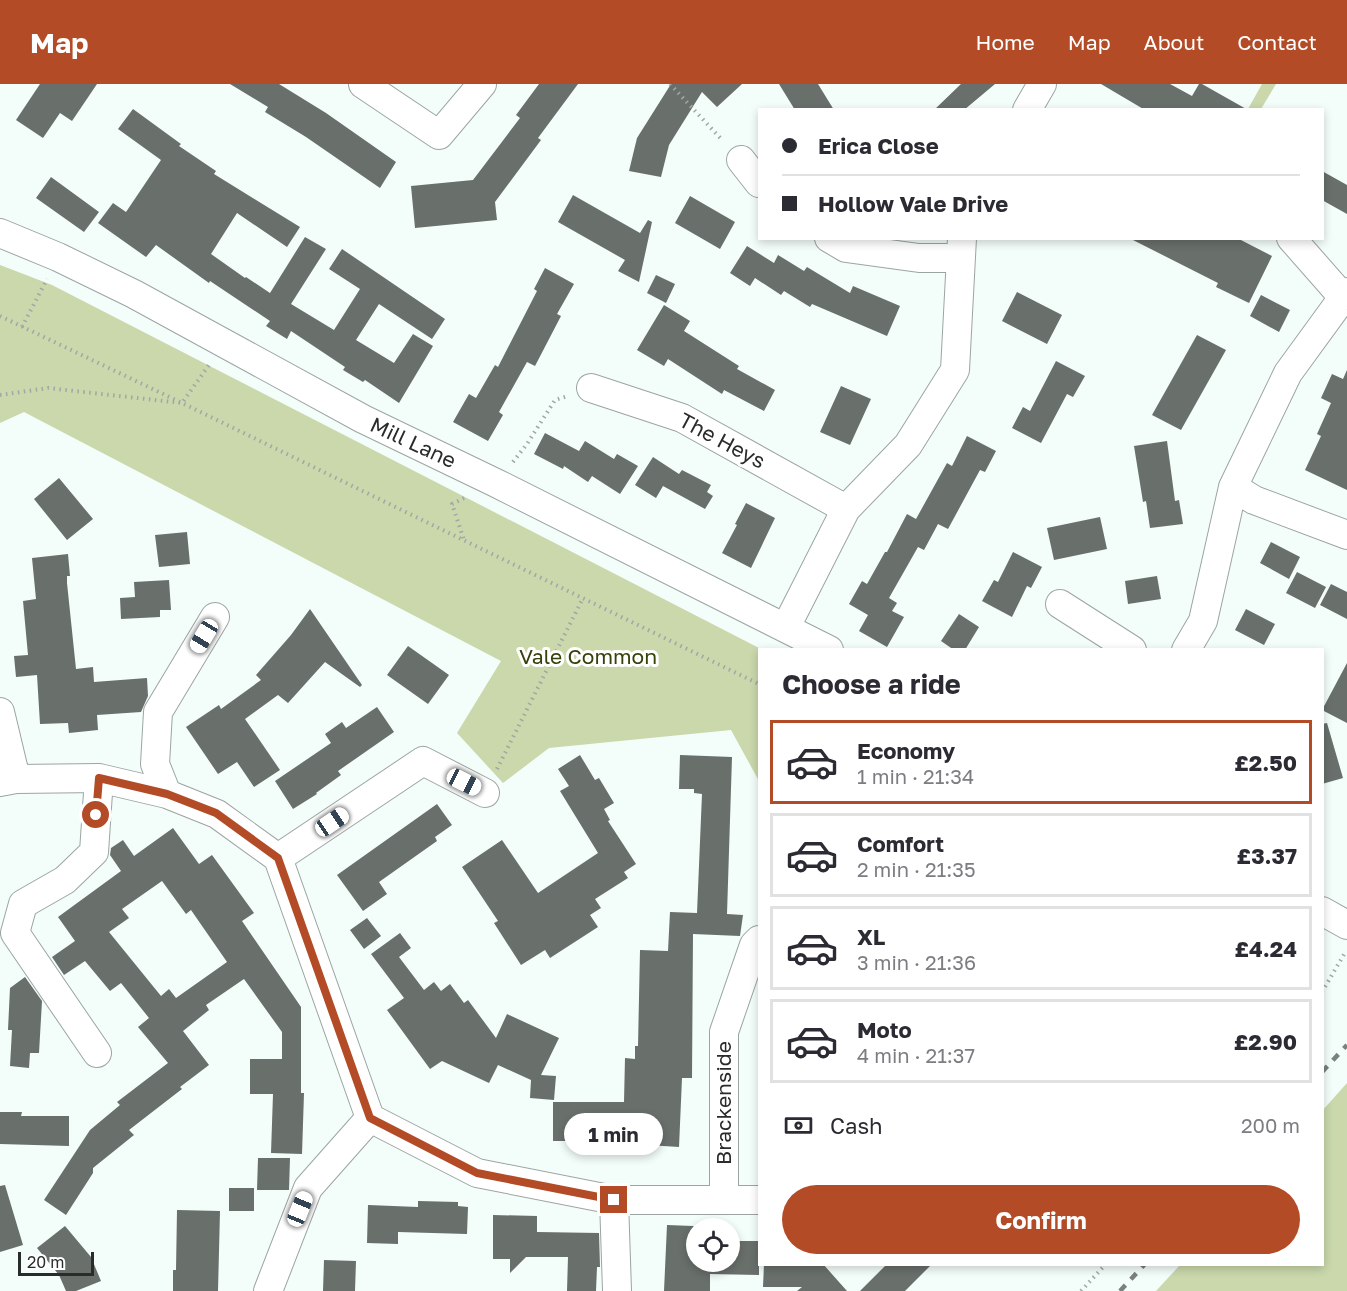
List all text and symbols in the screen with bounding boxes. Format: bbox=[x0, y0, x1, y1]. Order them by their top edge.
text: Map bbox=[30, 26, 88, 59]
text: Home bbox=[975, 29, 1035, 55]
text: Map bbox=[1068, 29, 1111, 55]
text: About bbox=[1144, 29, 1204, 55]
text: Contact bbox=[1237, 29, 1317, 55]
text: Erica Close bbox=[818, 132, 939, 159]
text: Hollow Vale Drive bbox=[818, 190, 1008, 217]
street label: The Heys bbox=[675, 407, 770, 474]
street label: Mill Lane bbox=[366, 411, 460, 473]
car bbox=[187, 616, 221, 656]
park label: Vale Common bbox=[519, 643, 657, 669]
text: Choose a ride bbox=[782, 668, 961, 700]
icon: car bbox=[785, 735, 839, 789]
text: Economy bbox=[857, 737, 955, 764]
text: £2.50 bbox=[1234, 749, 1297, 776]
text: 1 min · 21:34 bbox=[857, 764, 974, 788]
car bbox=[444, 766, 484, 798]
route start bbox=[82, 801, 109, 828]
car bbox=[312, 804, 352, 840]
icon: car bbox=[785, 828, 839, 882]
text: Comfort bbox=[857, 830, 944, 857]
text: £3.37 bbox=[1237, 842, 1297, 869]
text: 2 min · 21:35 bbox=[857, 857, 976, 881]
icon: car bbox=[785, 921, 839, 975]
text: XL bbox=[857, 923, 885, 950]
text: £4.24 bbox=[1235, 935, 1297, 962]
text: 3 min · 21:36 bbox=[857, 950, 976, 974]
icon: car bbox=[785, 1014, 839, 1068]
text: Moto bbox=[857, 1016, 912, 1043]
text: £2.90 bbox=[1234, 1028, 1297, 1055]
street label: Brackenside bbox=[710, 1041, 736, 1165]
text: 4 min · 21:37 bbox=[857, 1043, 975, 1067]
icon: cash bbox=[782, 1109, 815, 1142]
text: Cash bbox=[830, 1112, 883, 1139]
callout: 1 min bbox=[564, 1113, 664, 1155]
text: 200 m bbox=[1241, 1113, 1300, 1137]
text: 1 min bbox=[588, 1122, 639, 1146]
button: Confirm bbox=[782, 1185, 1300, 1254]
route end bbox=[600, 1186, 627, 1213]
car bbox=[285, 1189, 315, 1229]
map controls bbox=[686, 1218, 740, 1272]
button: locate bbox=[686, 1218, 740, 1272]
scale bar bbox=[18, 1249, 94, 1276]
text: 20 m bbox=[27, 1252, 64, 1272]

